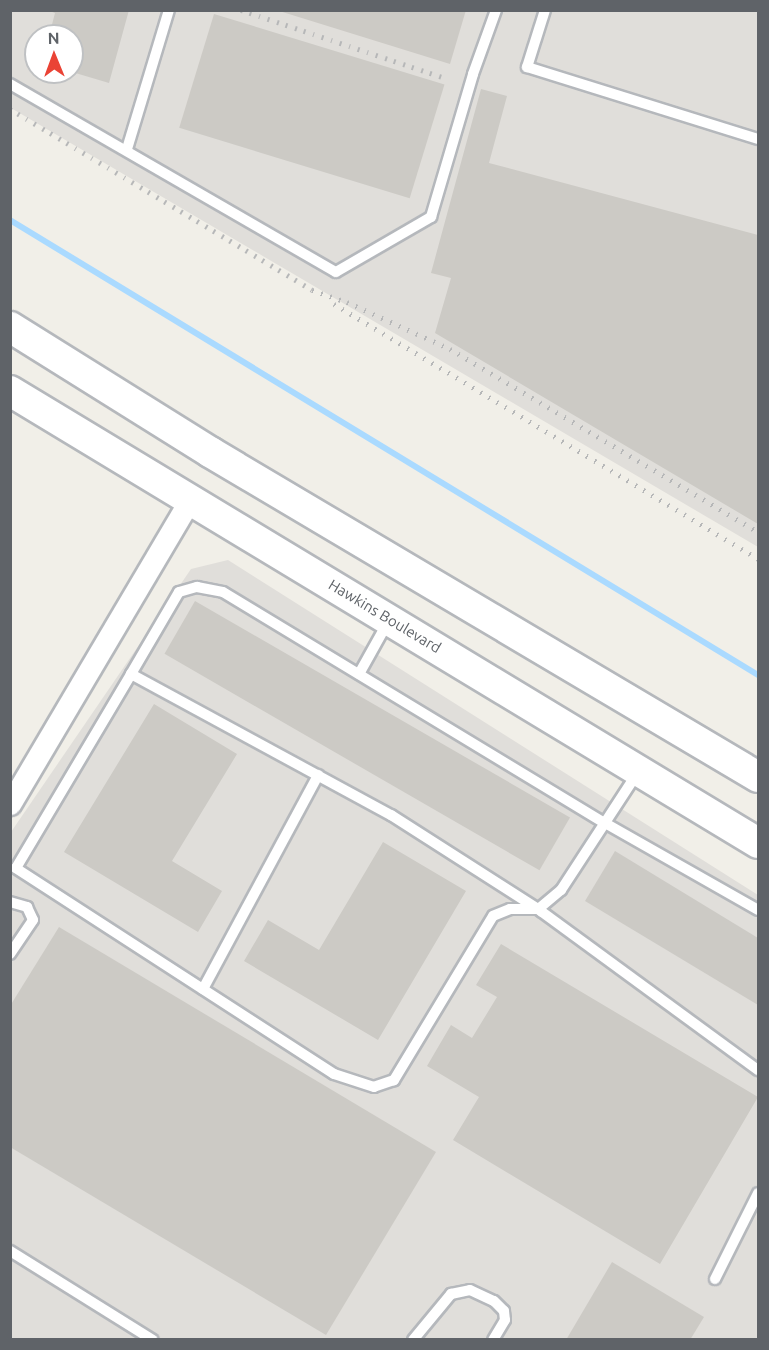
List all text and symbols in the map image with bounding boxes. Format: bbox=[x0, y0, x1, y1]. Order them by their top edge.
north arrow bbox=[24, 24, 84, 84]
text: N bbox=[48, 29, 60, 47]
street label: Hawkins Boulevard bbox=[325, 575, 445, 657]

